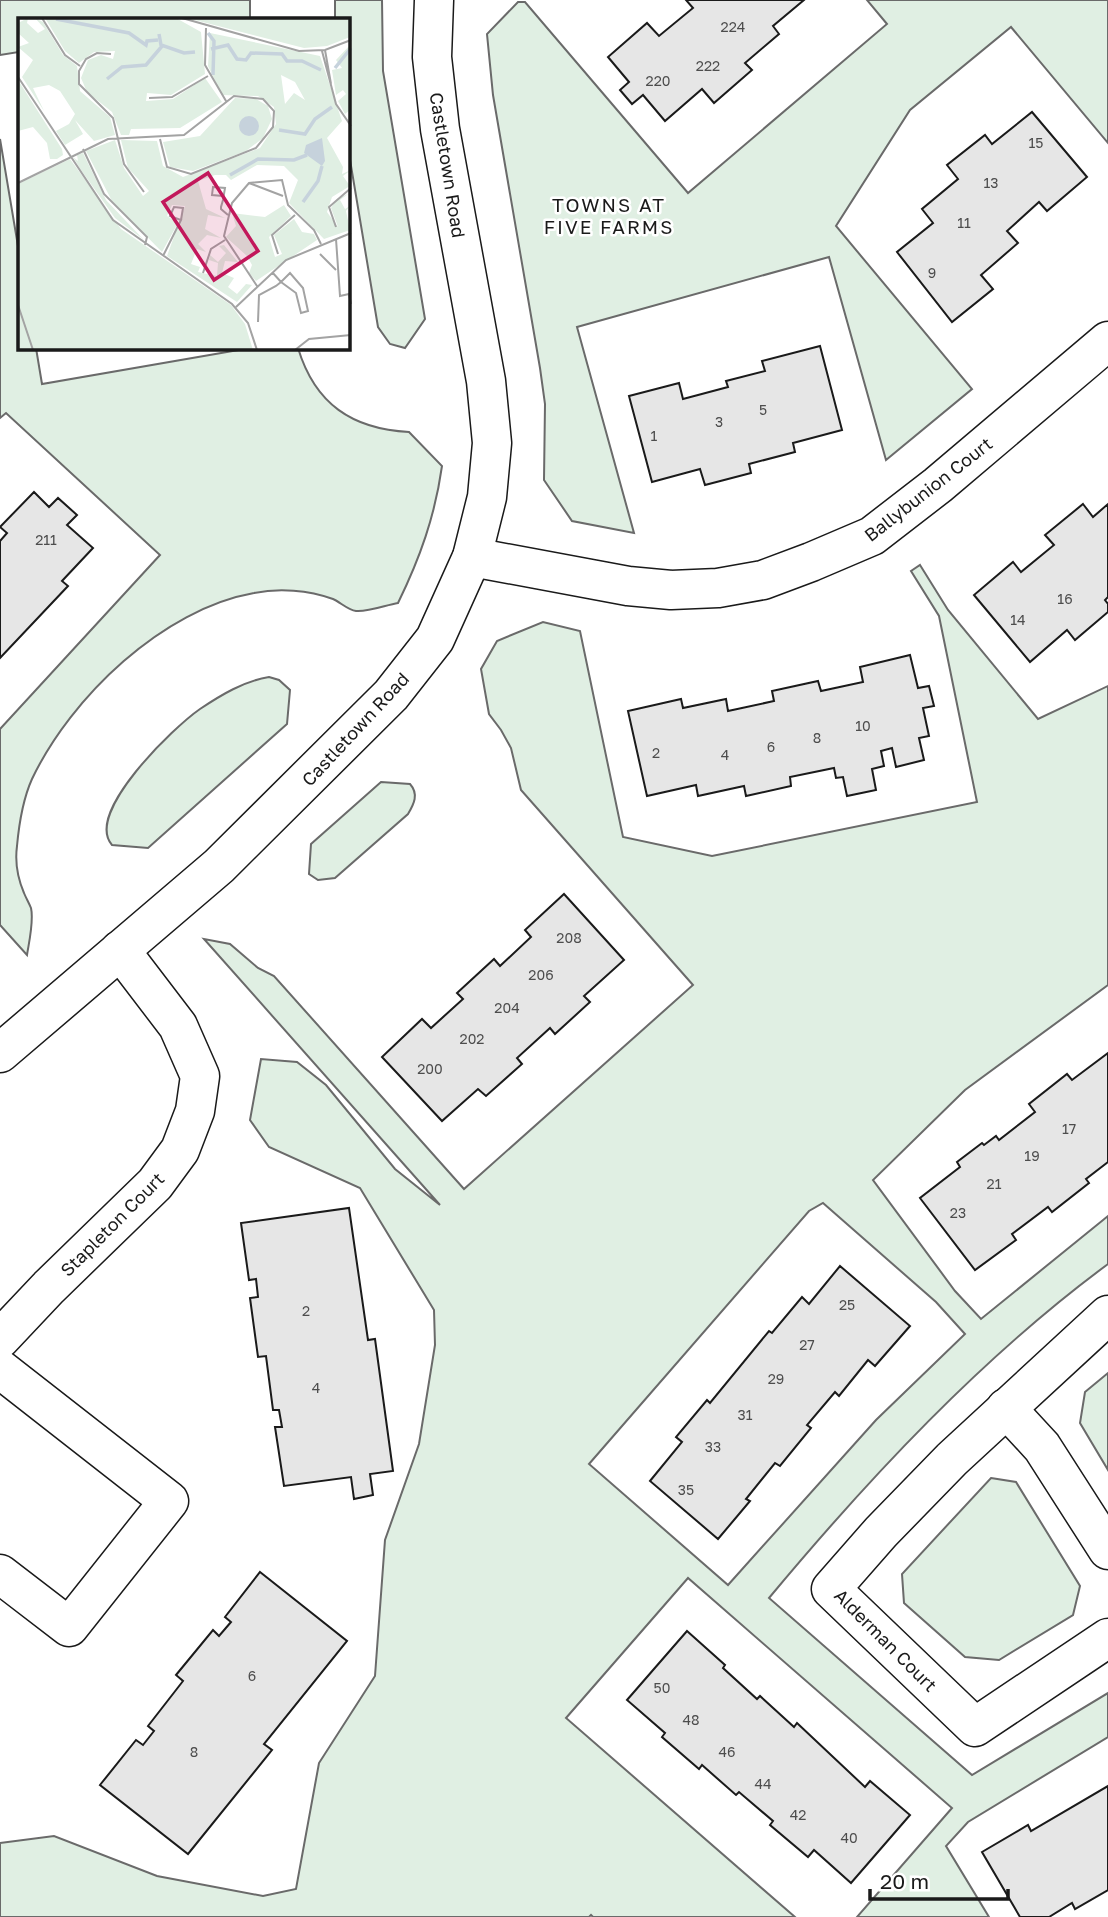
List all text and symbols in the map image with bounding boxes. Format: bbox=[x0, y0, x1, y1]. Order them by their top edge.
inset map bbox=[18, 18, 350, 350]
house number: 224 bbox=[721, 18, 745, 35]
house number: 222 bbox=[696, 57, 720, 74]
house number: 220 bbox=[646, 72, 670, 89]
street label: Castletown Road bbox=[426, 91, 470, 239]
house number: 15 bbox=[1029, 134, 1043, 151]
house number: 13 bbox=[984, 174, 998, 191]
district label: TOWNS AT FIVE FARMS bbox=[544, 193, 674, 238]
house number: 11 bbox=[957, 214, 971, 231]
house number: 9 bbox=[928, 264, 936, 281]
house number: 5 bbox=[759, 401, 767, 418]
house number: 3 bbox=[715, 413, 723, 430]
house number: 1 bbox=[651, 427, 658, 444]
street label: Ballybunion Court bbox=[860, 432, 996, 546]
house number: 211 bbox=[35, 531, 57, 548]
house number: 16 bbox=[1057, 590, 1073, 607]
house number: 14 bbox=[1010, 611, 1026, 628]
street label: Castletown Road bbox=[297, 668, 413, 790]
house number: 10 bbox=[855, 717, 871, 734]
house number: 8 bbox=[813, 729, 821, 746]
house number: 6 bbox=[767, 738, 775, 755]
house number: 2 bbox=[652, 744, 660, 761]
house number: 4 bbox=[721, 746, 729, 763]
house number: 208 bbox=[556, 929, 582, 946]
house number: 206 bbox=[528, 966, 554, 983]
house number: 204 bbox=[494, 999, 520, 1016]
house number: 202 bbox=[460, 1030, 484, 1047]
house number: 200 bbox=[417, 1060, 443, 1077]
house number: 17 bbox=[1062, 1120, 1076, 1137]
house number: 19 bbox=[1024, 1147, 1040, 1164]
street label: Stapleton Court bbox=[56, 1168, 168, 1280]
house number: 21 bbox=[987, 1175, 1002, 1192]
house number: 23 bbox=[950, 1204, 966, 1221]
house number: 25 bbox=[839, 1296, 855, 1313]
house number: 2 bbox=[302, 1302, 310, 1319]
house number: 27 bbox=[799, 1336, 815, 1353]
house number: 29 bbox=[768, 1370, 784, 1387]
house number: 4 bbox=[312, 1379, 320, 1396]
house number: 31 bbox=[738, 1406, 753, 1423]
house number: 33 bbox=[705, 1438, 721, 1455]
house number: 35 bbox=[678, 1481, 694, 1498]
street label: Alderman Court bbox=[830, 1584, 942, 1696]
house number: 6 bbox=[248, 1667, 256, 1684]
house number: 50 bbox=[654, 1679, 670, 1696]
house number: 48 bbox=[682, 1711, 700, 1728]
house number: 8 bbox=[190, 1743, 198, 1760]
house number: 46 bbox=[718, 1743, 736, 1760]
house number: 44 bbox=[754, 1775, 772, 1792]
house number: 42 bbox=[790, 1806, 806, 1823]
house number: 40 bbox=[840, 1829, 858, 1846]
scale bar bbox=[870, 1857, 1008, 1901]
text: 20 m bbox=[880, 1868, 929, 1894]

